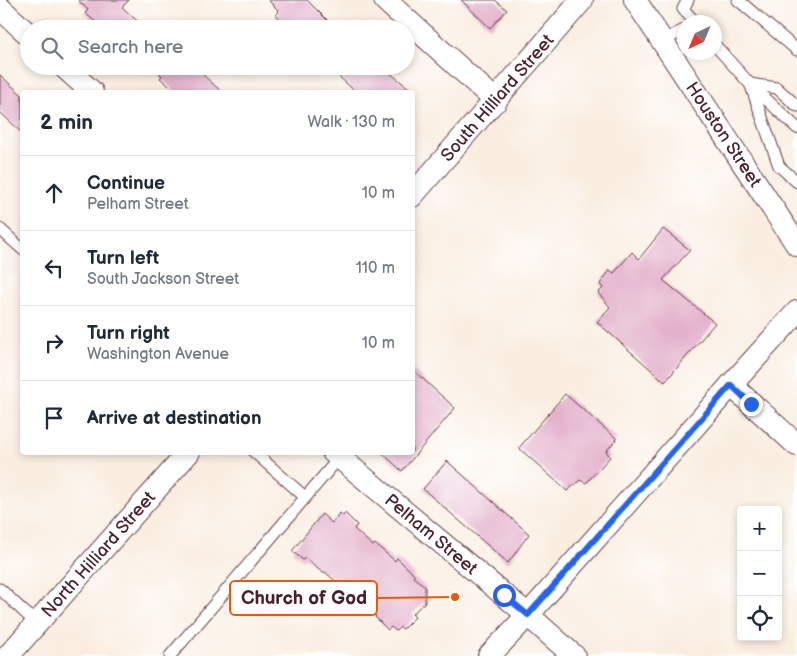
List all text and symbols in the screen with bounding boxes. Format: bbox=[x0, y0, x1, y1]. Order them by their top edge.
north arrow bbox=[677, 15, 722, 60]
search box bbox=[20, 20, 415, 75]
street label: South Hilliard Street bbox=[437, 30, 559, 166]
icon: search bbox=[38, 34, 66, 62]
text: Search here bbox=[78, 36, 183, 59]
street label: Houston Street bbox=[681, 78, 766, 191]
text: 2 min bbox=[40, 110, 93, 135]
text: Walk · 130 m bbox=[307, 113, 395, 132]
text: Continue bbox=[87, 172, 165, 195]
icon: ahead bbox=[40, 179, 68, 207]
text: 10 m bbox=[362, 184, 395, 203]
text: Pelham Street bbox=[87, 195, 189, 214]
text: Turn left bbox=[87, 247, 159, 270]
icon: left bbox=[40, 254, 68, 282]
text: 110 m bbox=[356, 259, 395, 278]
text: South Jackson Street bbox=[87, 270, 239, 289]
text: Turn right bbox=[87, 322, 170, 345]
icon: right bbox=[40, 329, 68, 357]
text: 10 m bbox=[362, 334, 395, 353]
text: Washington Avenue bbox=[87, 345, 229, 364]
route end bbox=[740, 393, 763, 416]
icon: arrive bbox=[40, 404, 68, 432]
text: Arrive at destination bbox=[87, 407, 262, 430]
street label: North Hilliard Street bbox=[37, 487, 160, 622]
street label: Pelham Street bbox=[380, 490, 482, 579]
map controls bbox=[737, 506, 782, 641]
button: + bbox=[737, 506, 782, 551]
button: − bbox=[737, 551, 782, 596]
callout: Church of God bbox=[230, 581, 377, 615]
route start bbox=[493, 584, 516, 607]
text: Church of God bbox=[241, 587, 367, 610]
button: locate bbox=[737, 596, 782, 641]

